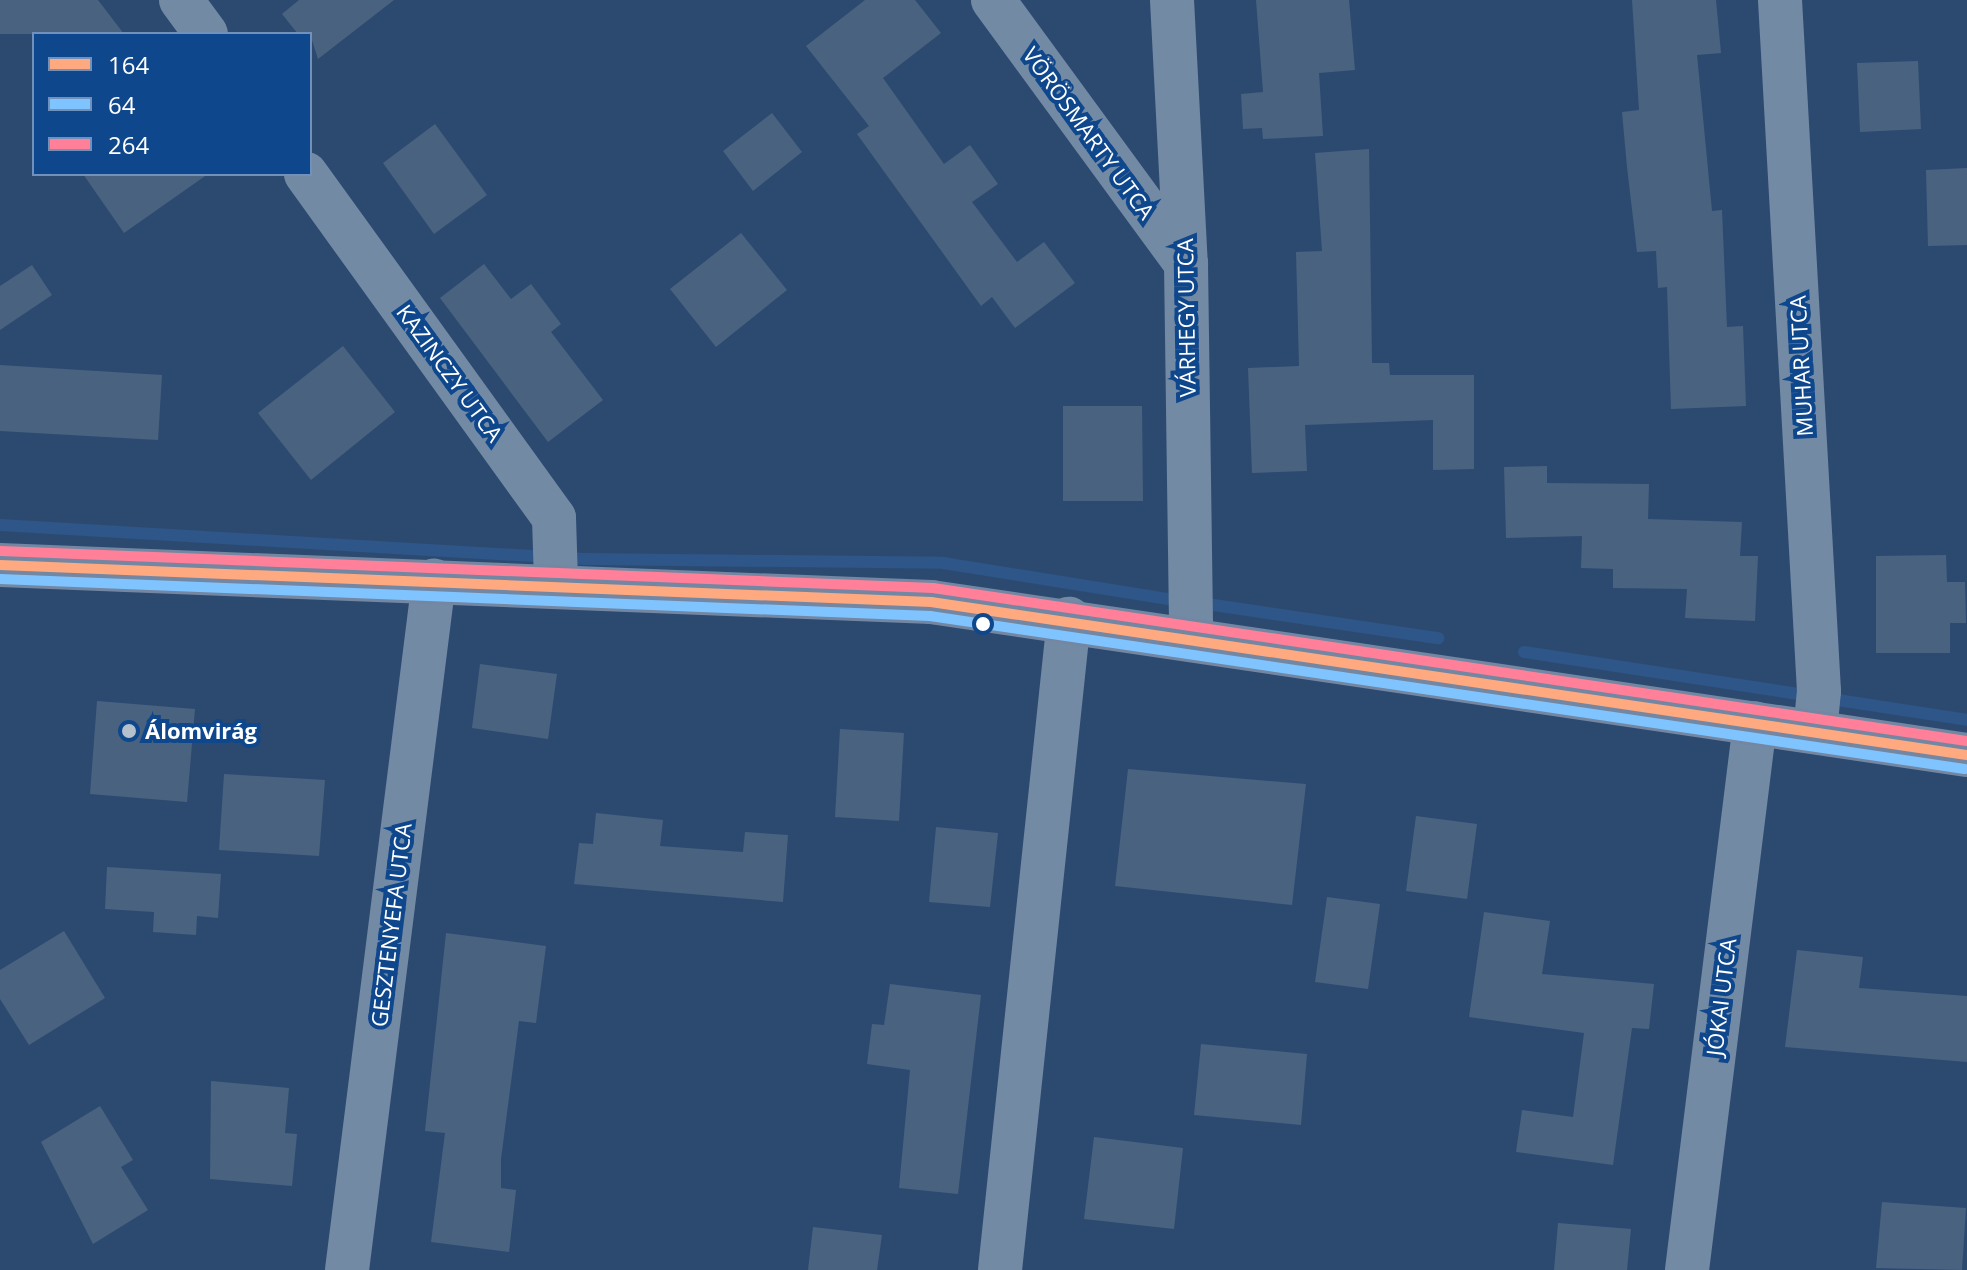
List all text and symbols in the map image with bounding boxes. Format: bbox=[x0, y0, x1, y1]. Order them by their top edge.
legend bbox=[32, 32, 312, 176]
street label: VÖRÖSMARTY UTCA bbox=[1018, 42, 1160, 224]
text: 164 bbox=[108, 48, 149, 81]
text: 64 bbox=[108, 88, 135, 121]
text: 264 bbox=[108, 128, 149, 161]
street label: VÁRHEGY UTCA bbox=[1171, 238, 1201, 398]
street label: MUHAR UTCA bbox=[1784, 295, 1818, 437]
street label: KAZINCZY UTCA bbox=[391, 299, 509, 447]
unlabelled marker bbox=[975, 616, 991, 632]
place label: Álomvirág bbox=[145, 718, 257, 744]
marker: Álomvirág bbox=[120, 722, 138, 740]
street label: GESZTENYEFA UTCA bbox=[365, 822, 417, 1028]
street label: JÓKAI UTCA bbox=[1701, 937, 1741, 1057]

